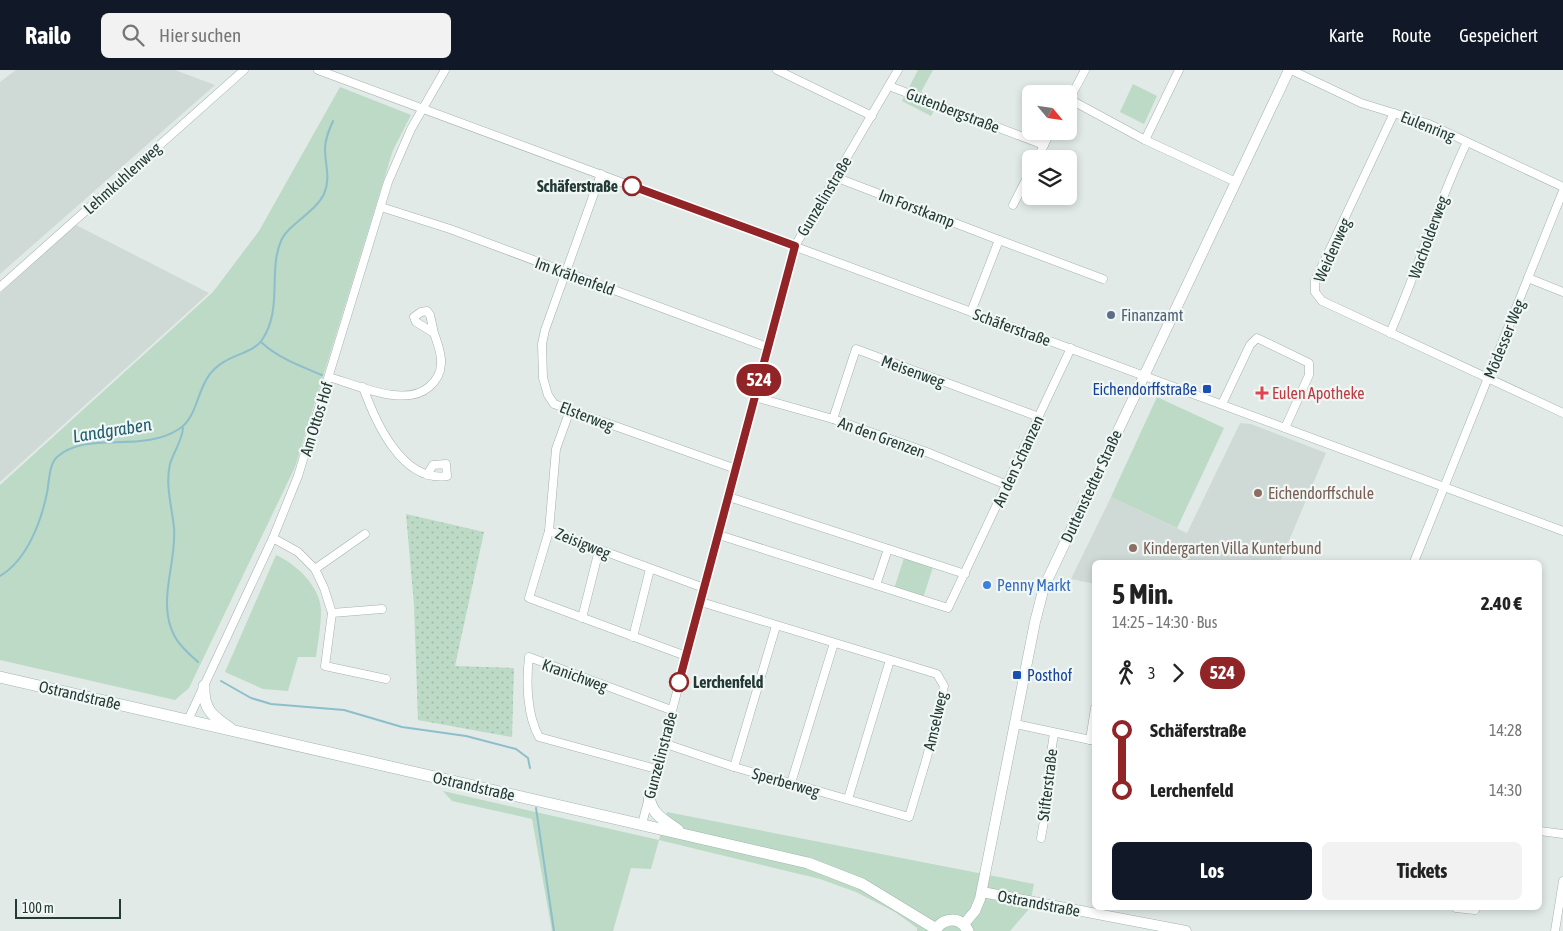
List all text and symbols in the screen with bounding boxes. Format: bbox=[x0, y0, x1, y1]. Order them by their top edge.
search box bbox=[101, 13, 451, 58]
icon: search bbox=[119, 21, 147, 49]
text: Railo bbox=[25, 22, 71, 49]
text: Hier suchen bbox=[159, 24, 241, 46]
text: Karte bbox=[1329, 25, 1364, 46]
text: Route bbox=[1392, 25, 1431, 46]
text: Gespeichert bbox=[1459, 25, 1538, 46]
street label: Gutenbergstraße bbox=[903, 84, 1002, 137]
north arrow bbox=[1022, 85, 1078, 140]
map controls bbox=[1022, 85, 1077, 205]
street label: Eulenring bbox=[1398, 107, 1458, 146]
street label: Lehmkuhlenweg bbox=[80, 138, 165, 218]
button: layers bbox=[1022, 150, 1077, 205]
street label: Gunzelinstraße bbox=[793, 153, 855, 239]
marker: Schäferstraße bbox=[622, 176, 642, 196]
place label: Schäferstraße bbox=[537, 177, 618, 195]
street label: Im Forstkamp bbox=[876, 185, 958, 232]
street label: Wacholderweg bbox=[1405, 193, 1452, 281]
street label: Weidenweg bbox=[1310, 215, 1355, 285]
street label: Im Krähenfeld bbox=[533, 253, 617, 299]
street label: Mödesser Weg bbox=[1480, 297, 1529, 382]
street label: Schäferstraße bbox=[971, 305, 1053, 349]
place label: Finanzamt bbox=[1121, 306, 1184, 324]
marker: Finanzamt bbox=[1105, 309, 1117, 321]
street label: Meisenweg bbox=[879, 351, 947, 392]
line badge: 524 bbox=[730, 364, 788, 396]
text: 524 bbox=[746, 369, 772, 390]
street label: Am Ottos Hof bbox=[296, 379, 336, 458]
place label: Eichendorffstraße bbox=[1093, 380, 1197, 398]
marker: Eichendorffstraße bbox=[1201, 383, 1213, 395]
place label: Eulen Apotheke bbox=[1272, 384, 1364, 403]
marker: Eulen Apotheke bbox=[1256, 387, 1268, 399]
street label: Elsterweg bbox=[557, 397, 617, 436]
street label: An den Schanzen bbox=[989, 412, 1047, 510]
water label: Landgraben bbox=[71, 413, 153, 447]
street label: An den Grenzen bbox=[836, 413, 928, 461]
street label: Duttenstedter Straße bbox=[1057, 427, 1125, 545]
place label: Eichendorffschule bbox=[1268, 484, 1374, 502]
marker: Eichendorffschule bbox=[1252, 487, 1264, 499]
street label: Zeisigweg bbox=[552, 524, 613, 563]
place label: Kindergarten Villa Kunterbund bbox=[1143, 539, 1321, 558]
marker: Kindergarten Villa Kunterbund bbox=[1127, 542, 1139, 554]
place label: Penny Markt bbox=[997, 576, 1071, 595]
text: 5 Min. bbox=[1112, 578, 1173, 610]
marker: Penny Markt bbox=[981, 579, 993, 591]
text: 2.40 € bbox=[1481, 592, 1522, 614]
text: 14:25 – 14:30 · Bus bbox=[1112, 613, 1217, 631]
street label: Kranichweg bbox=[539, 655, 610, 696]
icon: walk bbox=[1112, 659, 1140, 687]
icon: forward bbox=[1164, 659, 1192, 687]
text: 524 bbox=[1210, 662, 1235, 683]
text: 3 bbox=[1148, 664, 1156, 682]
place label: Posthof bbox=[1027, 666, 1073, 684]
marker: Posthof bbox=[1011, 669, 1023, 681]
marker: Lerchenfeld bbox=[669, 672, 689, 692]
place label: Lerchenfeld bbox=[693, 673, 764, 691]
street label: Ostrandstraße bbox=[37, 677, 123, 713]
street label: Amselweg bbox=[919, 690, 952, 752]
street label: Gunzelinstraße bbox=[640, 709, 680, 801]
text: Schäferstraße bbox=[1150, 719, 1246, 741]
text: 14:28 bbox=[1489, 721, 1522, 739]
street label: Stifterstraße bbox=[1034, 748, 1060, 822]
street label: Sperberweg bbox=[750, 764, 822, 801]
street label: Ostrandstraße bbox=[431, 768, 517, 804]
text: Lerchenfeld bbox=[1150, 779, 1233, 801]
text: 14:30 bbox=[1489, 781, 1522, 799]
button: Los bbox=[1112, 842, 1312, 900]
button: Tickets bbox=[1322, 842, 1522, 900]
street label: Ostrandstraße bbox=[996, 886, 1082, 920]
scale bar bbox=[15, 896, 121, 919]
text: 100 m bbox=[22, 900, 54, 916]

